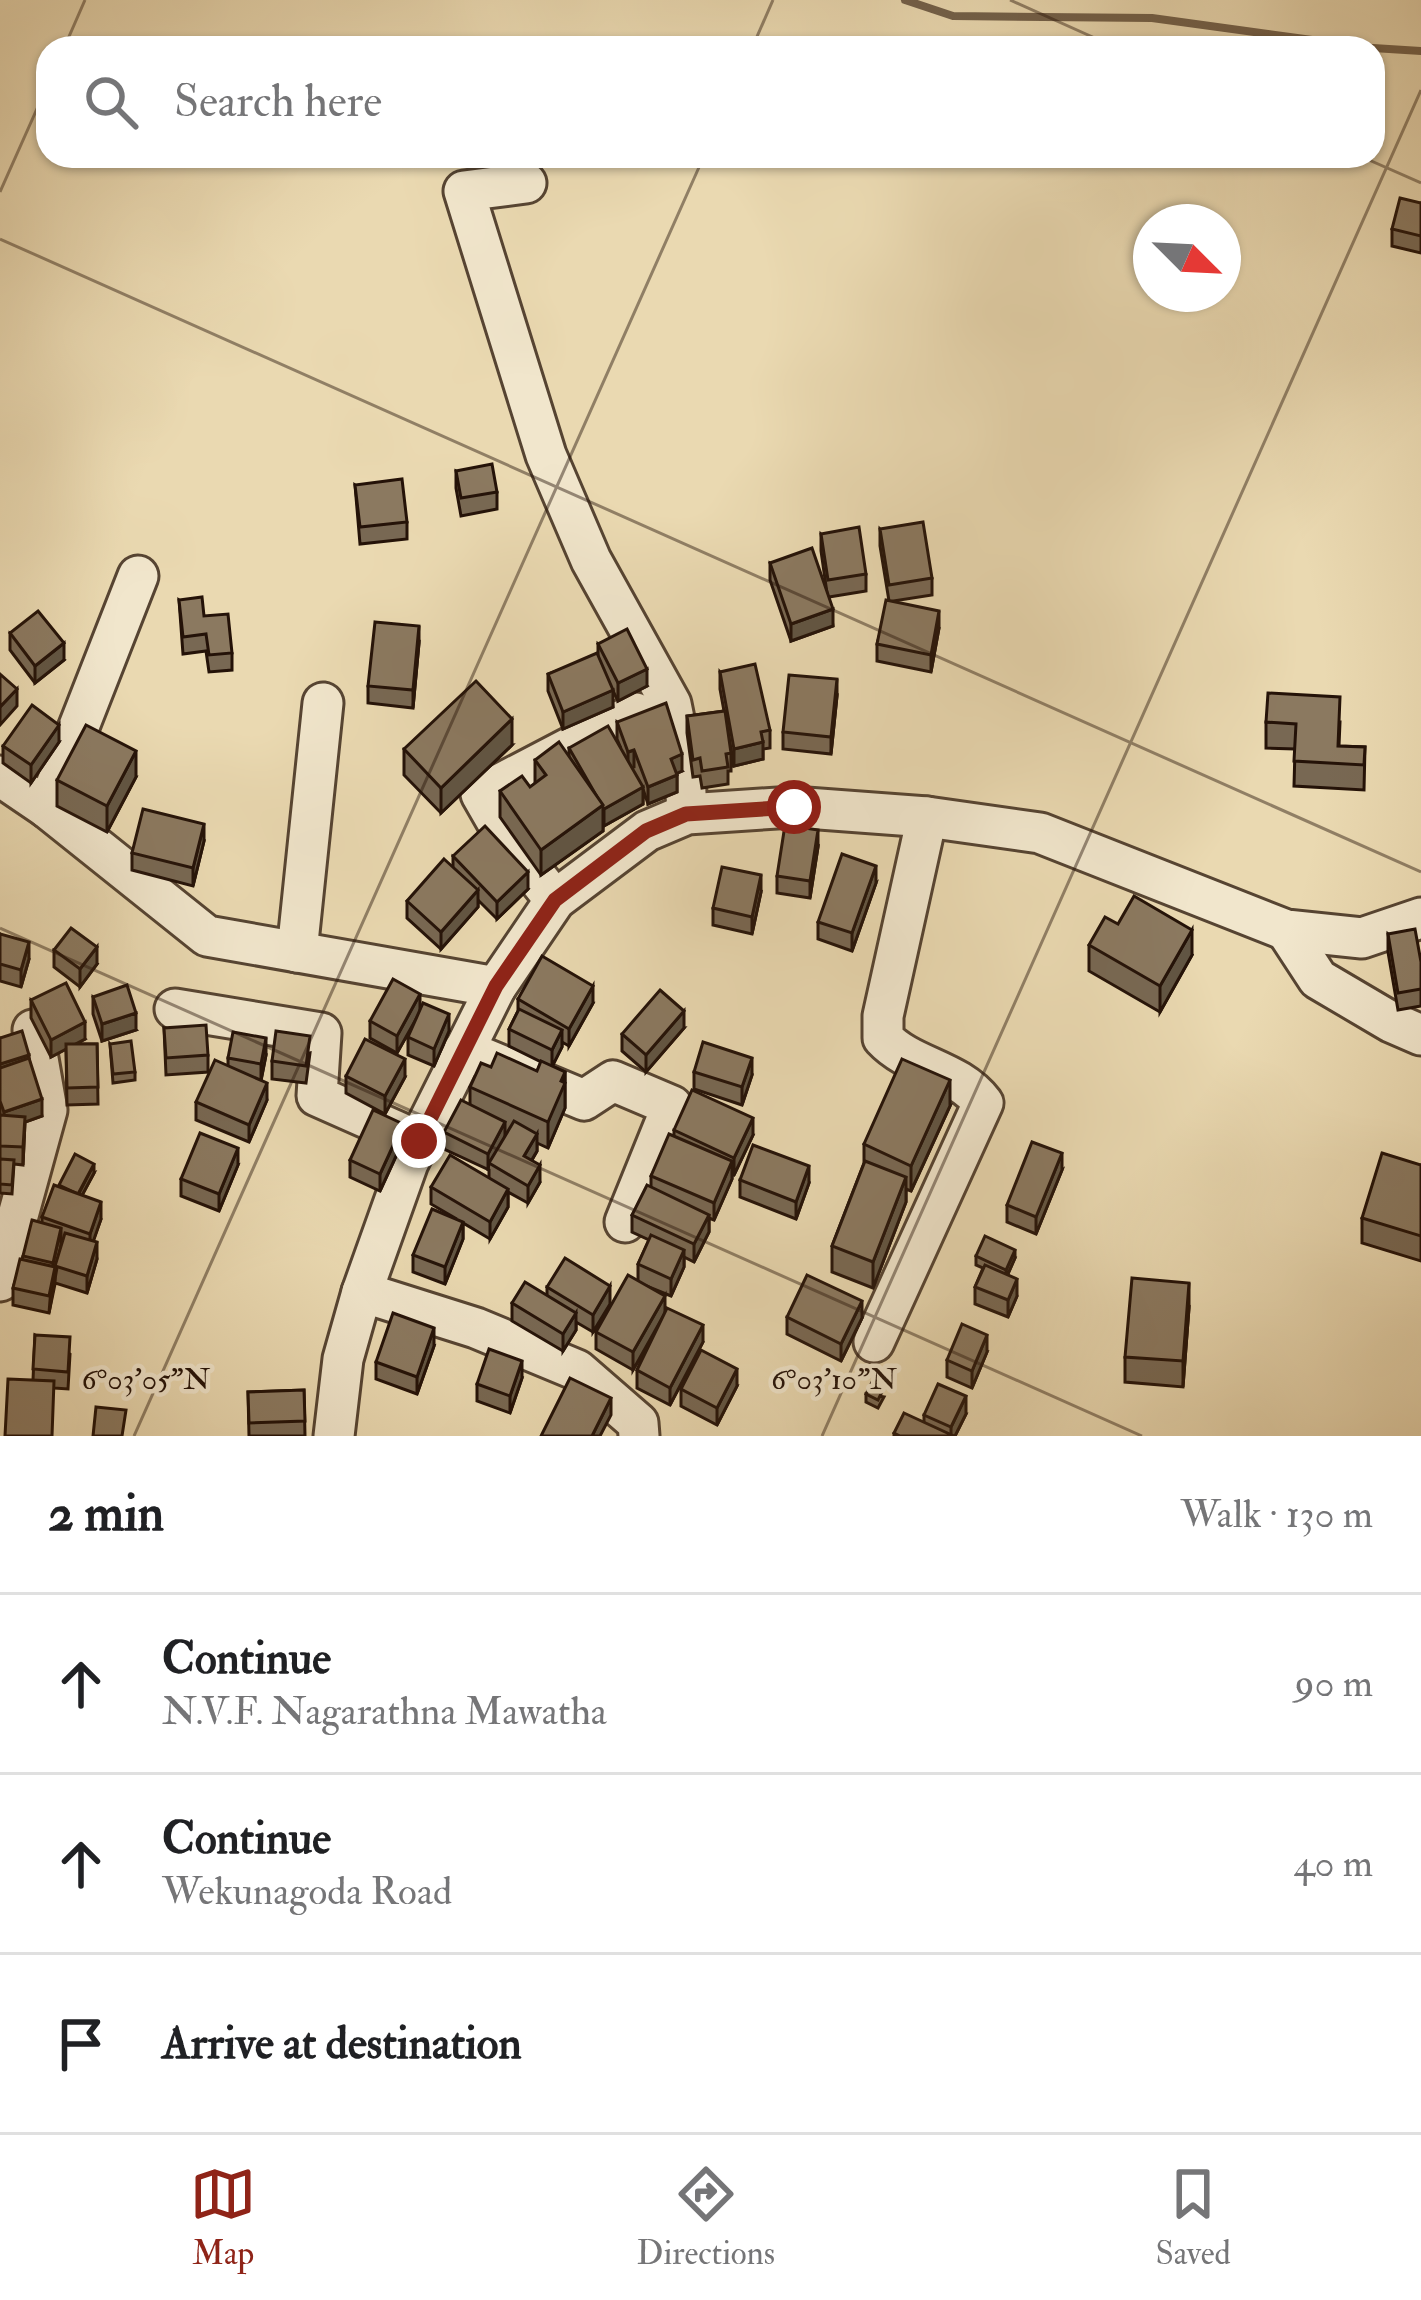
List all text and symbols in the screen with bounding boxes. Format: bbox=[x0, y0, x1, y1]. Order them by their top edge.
search box bbox=[36, 36, 1385, 168]
icon: search bbox=[78, 69, 144, 135]
text: Search here bbox=[174, 74, 382, 130]
north arrow bbox=[1133, 204, 1241, 312]
route start bbox=[767, 780, 821, 834]
route end bbox=[392, 1114, 446, 1168]
text: 6°03'05"N bbox=[82, 1361, 211, 1398]
text: 6°03'10"N bbox=[771, 1361, 897, 1398]
text: 2 min bbox=[48, 1482, 164, 1546]
text: Walk · 130 m bbox=[1181, 1490, 1373, 1539]
text: Continue bbox=[162, 1631, 331, 1687]
icon: ahead bbox=[48, 1651, 114, 1717]
text: 90 m bbox=[1295, 1659, 1373, 1708]
text: N.V.F. Nagarathna Mawatha bbox=[162, 1687, 607, 1736]
text: Continue bbox=[162, 1811, 331, 1867]
icon: ahead bbox=[48, 1831, 114, 1897]
text: 40 m bbox=[1294, 1839, 1373, 1888]
text: Wekunagoda Road bbox=[162, 1867, 452, 1916]
icon: arrive bbox=[48, 2011, 114, 2077]
text: Arrive at destination bbox=[162, 2016, 522, 2072]
tab: Map bbox=[190, 2161, 256, 2274]
tab: Directions bbox=[637, 2161, 775, 2274]
tab: Saved bbox=[1155, 2161, 1231, 2274]

